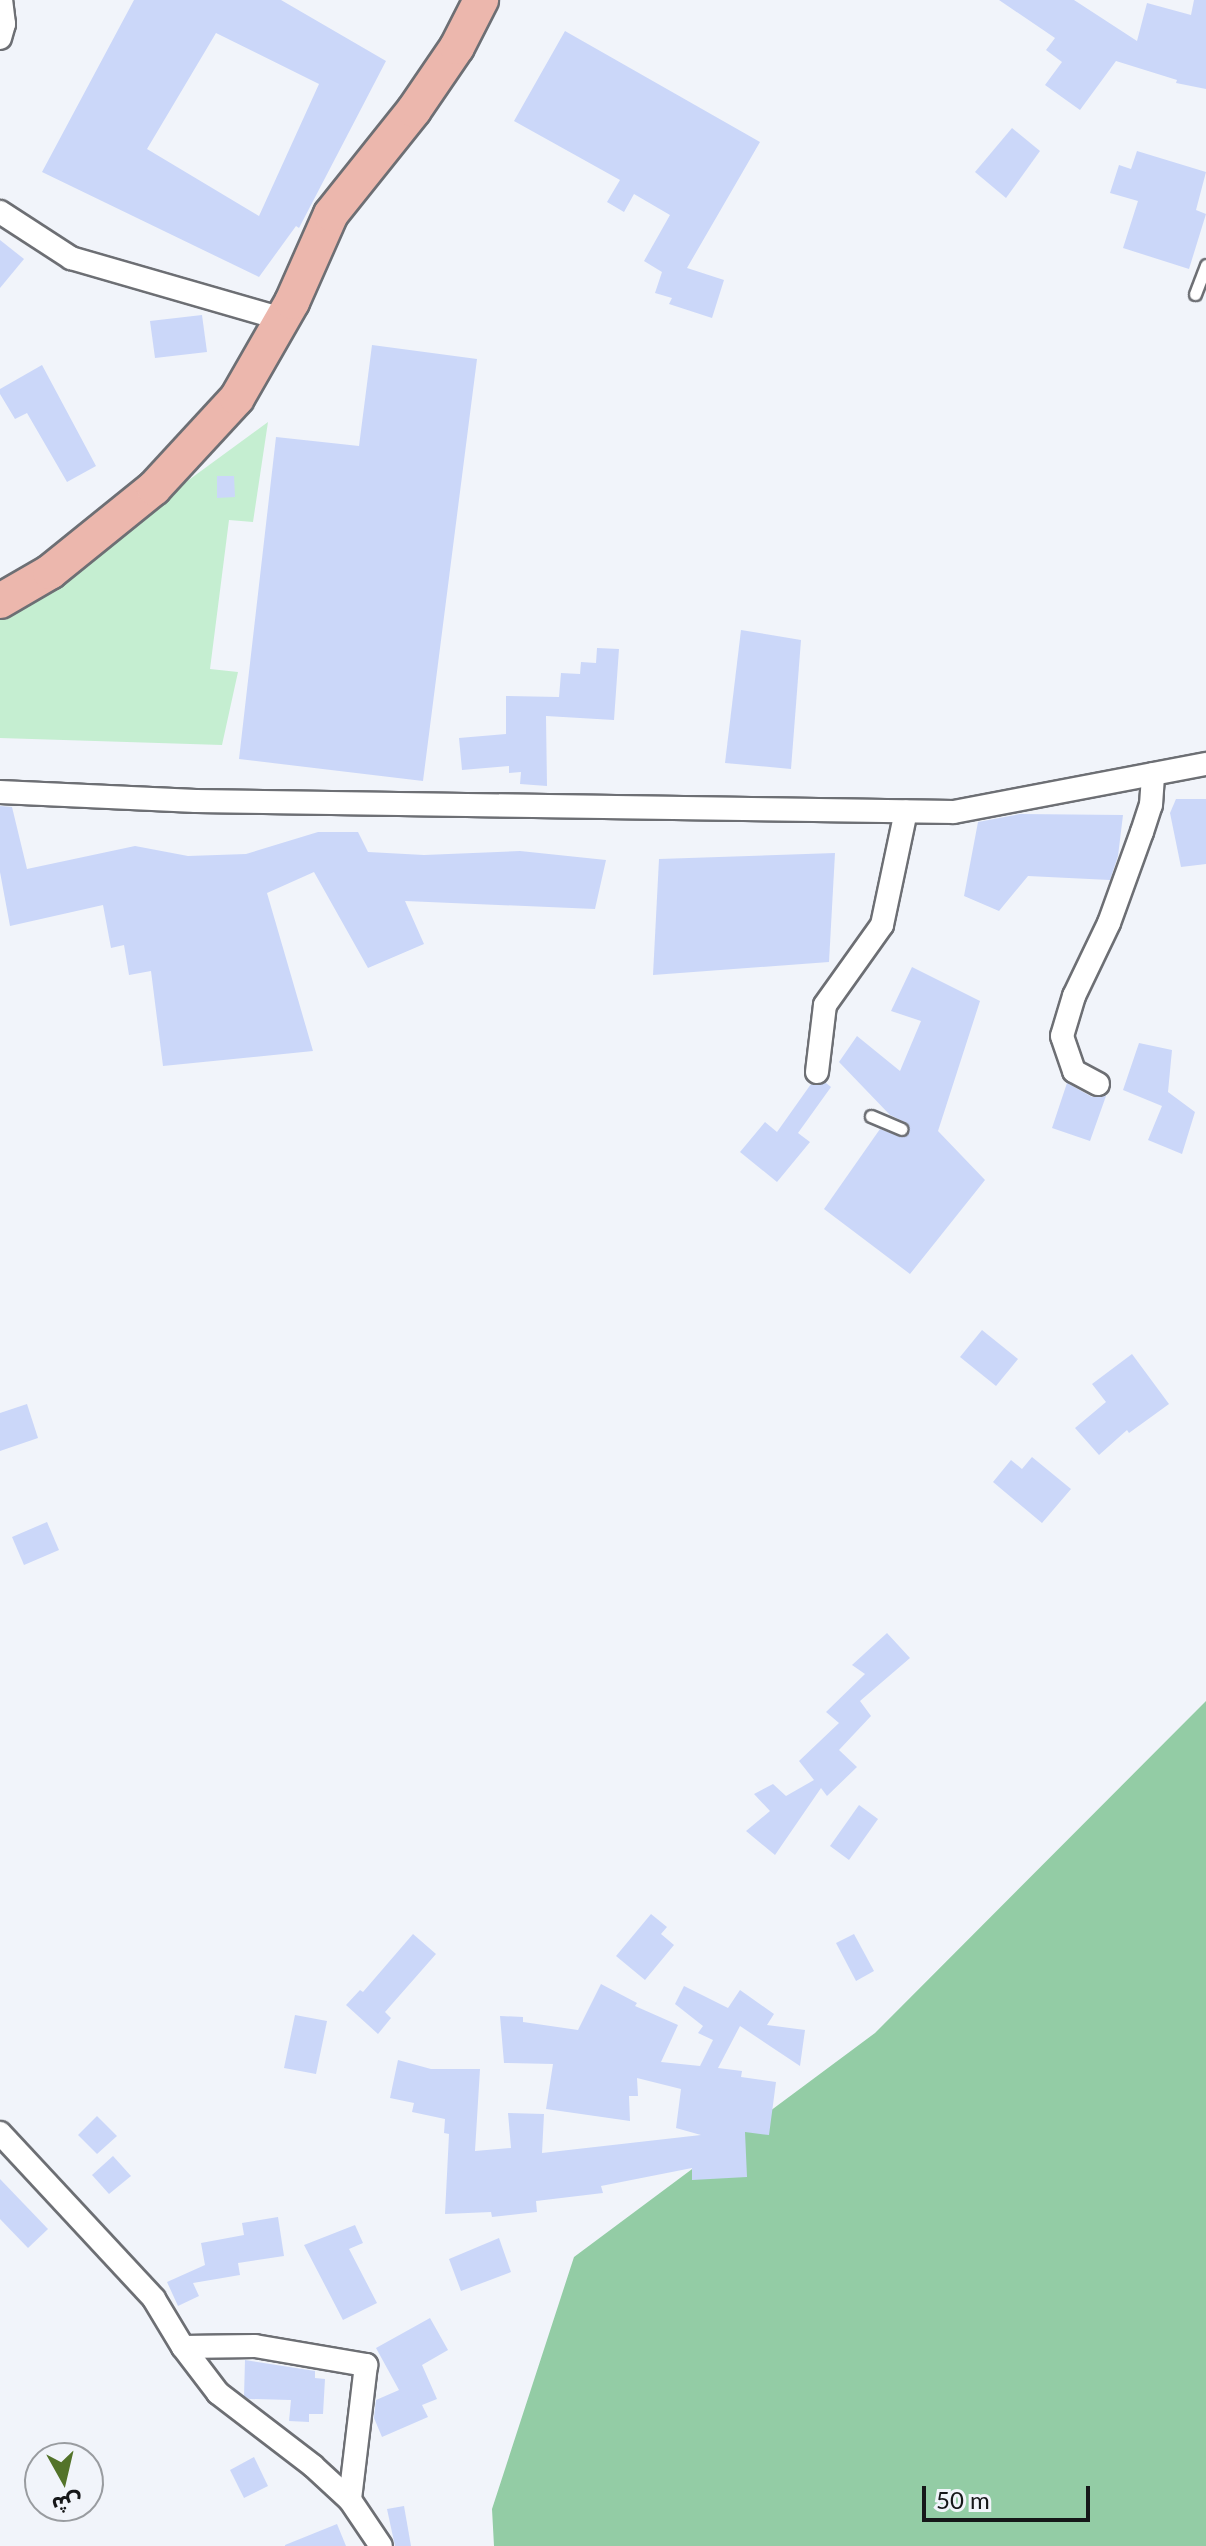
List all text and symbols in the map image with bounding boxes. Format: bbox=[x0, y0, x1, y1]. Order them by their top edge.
north arrow bbox=[24, 2442, 104, 2522]
scale bar bbox=[926, 2470, 1094, 2520]
text: 50 m bbox=[936, 2485, 990, 2514]
text: ش bbox=[50, 2489, 84, 2520]

